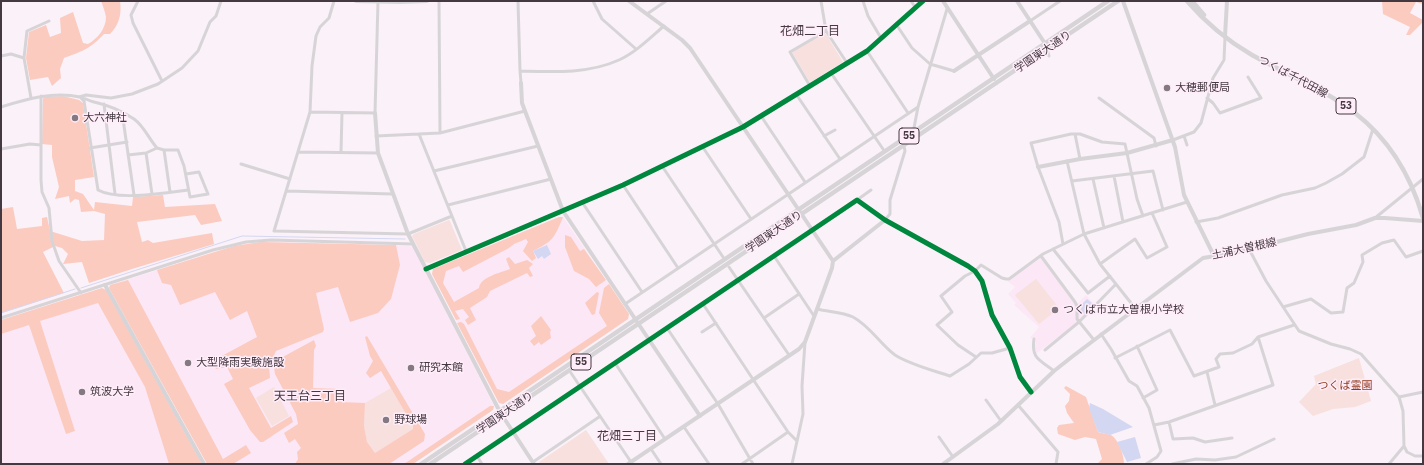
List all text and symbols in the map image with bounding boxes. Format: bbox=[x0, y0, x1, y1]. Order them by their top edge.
district label: 花畑二丁目 bbox=[780, 25, 840, 39]
street label: 学園東大通り bbox=[1012, 28, 1074, 76]
street label: つくば千代田線 bbox=[1256, 53, 1330, 101]
place label: 大穂郵便局 bbox=[1175, 81, 1230, 95]
marker: 大穂郵便局 bbox=[1162, 83, 1172, 93]
road number: 53 bbox=[1336, 98, 1356, 114]
place label: 大六神社 bbox=[83, 111, 127, 125]
marker: 大六神社 bbox=[70, 113, 80, 123]
road number: 55 bbox=[899, 128, 919, 144]
street label: 学園東大通り bbox=[743, 208, 805, 256]
street label: 土浦大曽根線 bbox=[1210, 236, 1278, 262]
place label: つくば市立大曽根小学校 bbox=[1063, 303, 1184, 317]
marker: つくば市立大曽根小学校 bbox=[1050, 305, 1060, 315]
road number: 55 bbox=[571, 354, 591, 370]
place label: 大型降雨実験施設 bbox=[196, 356, 284, 370]
marker: 大型降雨実験施設 bbox=[183, 358, 193, 368]
place label: 研究本館 bbox=[419, 361, 463, 375]
marker: 研究本館 bbox=[406, 363, 416, 373]
park label: つくば霊園 bbox=[1318, 379, 1372, 393]
place label: 筑波大学 bbox=[90, 385, 134, 399]
marker: 筑波大学 bbox=[77, 387, 87, 397]
street label: 学園東大通り bbox=[474, 389, 536, 437]
district label: 天王台三丁目 bbox=[274, 390, 346, 404]
place label: 野球場 bbox=[394, 413, 427, 427]
marker: 野球場 bbox=[381, 415, 391, 425]
district label: 花畑三丁目 bbox=[597, 430, 657, 444]

